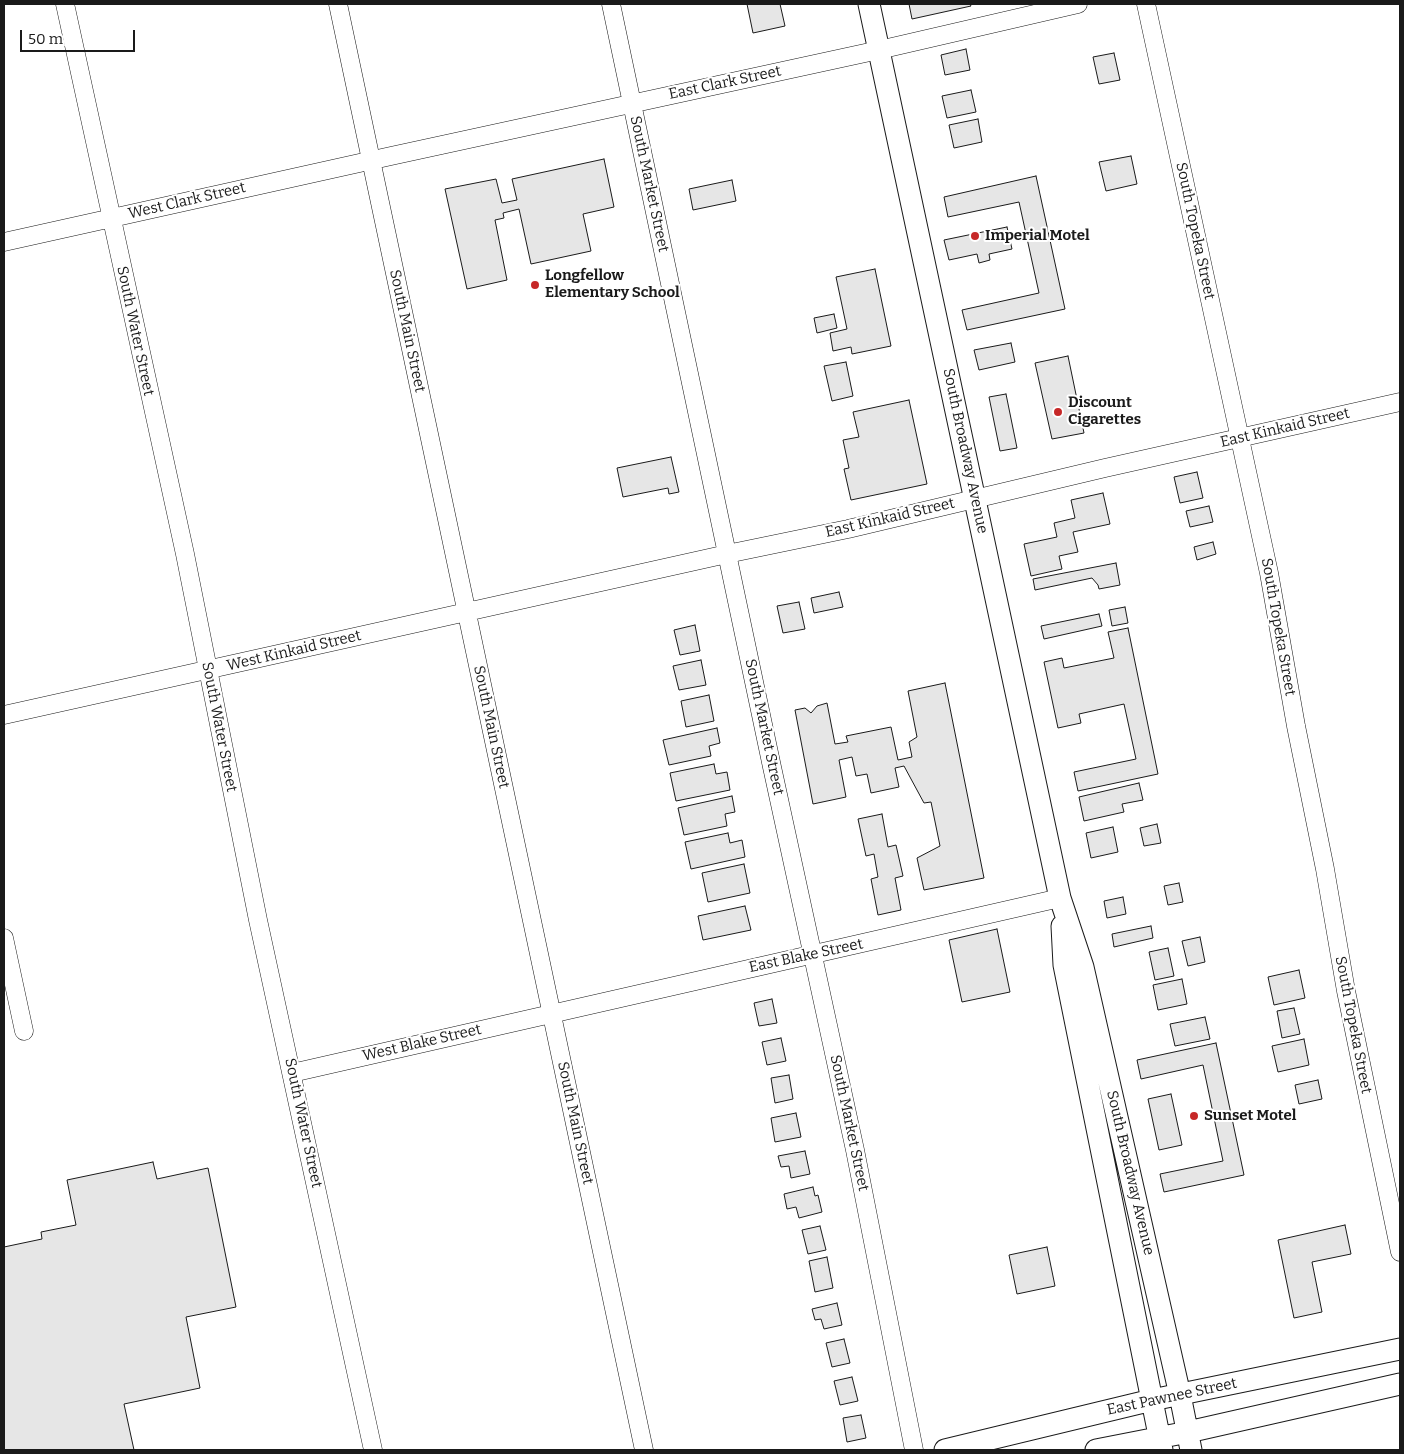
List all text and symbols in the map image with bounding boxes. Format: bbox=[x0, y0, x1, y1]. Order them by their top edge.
scale bar bbox=[22, 20, 138, 52]
text: 50 m bbox=[28, 30, 63, 48]
street label: East Clark Street bbox=[667, 62, 783, 104]
street label: South Market Street bbox=[626, 114, 672, 254]
street label: South Topeka Street bbox=[1172, 161, 1218, 301]
street label: West Clark Street bbox=[127, 179, 247, 223]
place label: Imperial Motel bbox=[985, 227, 1090, 245]
marker: Imperial Motel bbox=[969, 230, 981, 242]
street label: South Water Street bbox=[112, 265, 158, 397]
place label: Longfellow Elementary School bbox=[545, 267, 680, 302]
street label: South Main Street bbox=[385, 268, 429, 394]
marker: Longfellow Elementary School bbox=[529, 279, 541, 291]
street label: South Broadway Avenue bbox=[939, 367, 991, 535]
place label: Discount Cigarettes bbox=[1068, 394, 1141, 429]
street label: East Kinkaid Street bbox=[1219, 404, 1351, 452]
marker: Discount Cigarettes bbox=[1052, 406, 1064, 418]
street label: East Kinkaid Street bbox=[824, 494, 956, 542]
street label: South Topeka Street bbox=[1257, 557, 1299, 697]
street label: West Kinkaid Street bbox=[225, 627, 363, 675]
street label: South Market Street bbox=[741, 657, 787, 797]
street label: South Water Street bbox=[198, 660, 240, 794]
street label: South Main Street bbox=[469, 664, 513, 790]
street label: East Blake Street bbox=[747, 935, 865, 977]
street label: South Topeka Street bbox=[1331, 955, 1375, 1095]
street label: West Blake Street bbox=[361, 1021, 483, 1065]
street label: South Market Street bbox=[826, 1053, 872, 1193]
street label: South Water Street bbox=[280, 1057, 326, 1189]
street label: South Main Street bbox=[553, 1060, 597, 1186]
street label: South Broadway Avenue bbox=[1102, 1089, 1158, 1257]
place label: Sunset Motel bbox=[1204, 1107, 1296, 1125]
marker: Sunset Motel bbox=[1188, 1110, 1200, 1122]
street label: East Pawnee Street bbox=[1105, 1374, 1239, 1420]

